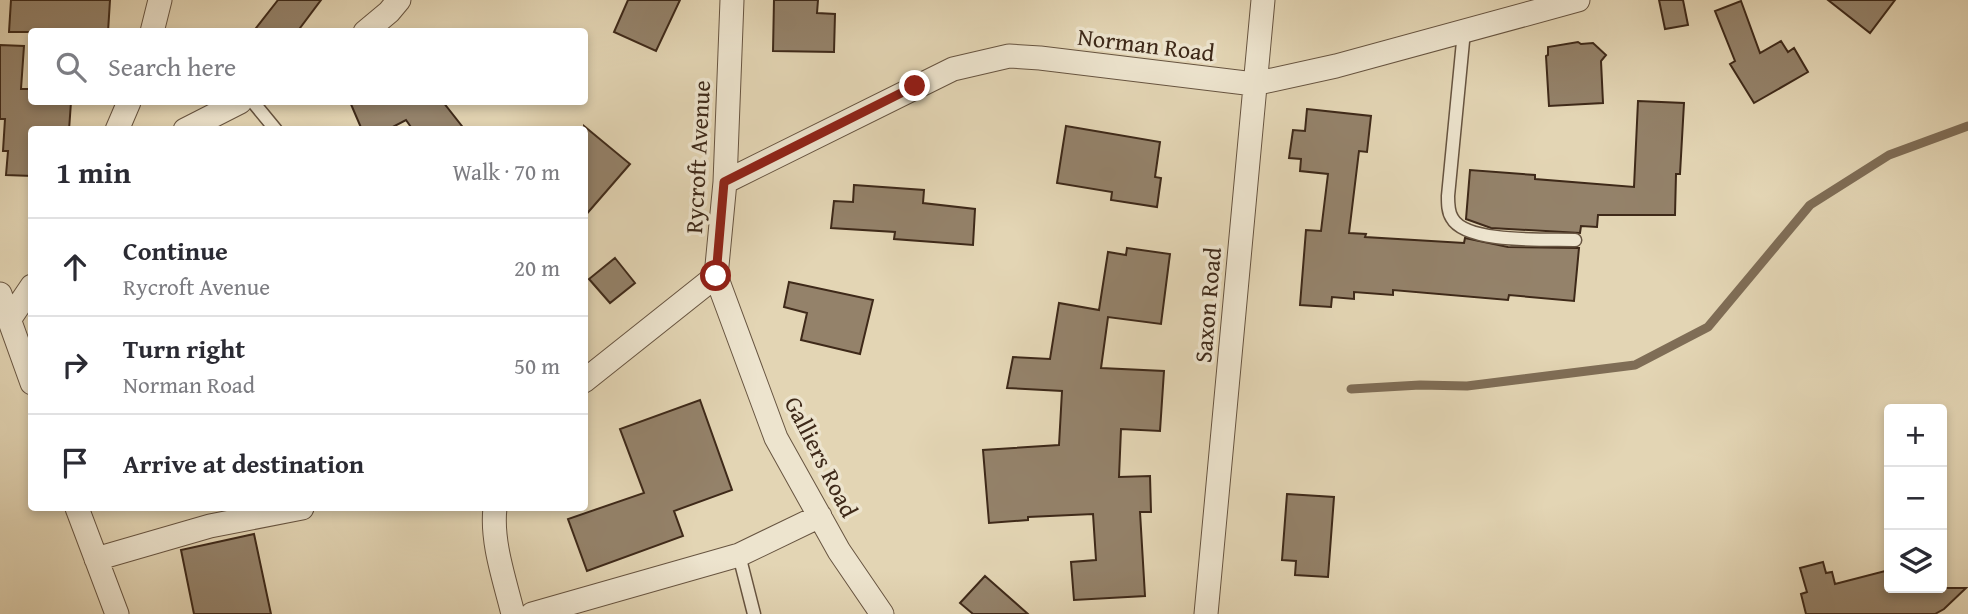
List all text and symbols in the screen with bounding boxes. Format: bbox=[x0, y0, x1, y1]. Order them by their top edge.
street label: Norman Road bbox=[1076, 19, 1217, 70]
search box bbox=[28, 28, 588, 105]
text: Search here bbox=[108, 47, 236, 86]
icon: search bbox=[52, 48, 90, 86]
route end bbox=[899, 70, 930, 101]
street label: Rycroft Avenue bbox=[676, 79, 719, 234]
text: 1 min bbox=[56, 150, 131, 194]
text: Walk · 70 m bbox=[452, 155, 560, 188]
text: Continue bbox=[123, 231, 228, 270]
street label: Saxon Road bbox=[1185, 245, 1230, 364]
icon: ahead bbox=[56, 248, 94, 286]
text: 20 m bbox=[514, 251, 560, 284]
route start bbox=[700, 260, 731, 291]
text: Rycroft Avenue bbox=[123, 270, 270, 303]
text: Turn right bbox=[123, 329, 245, 368]
icon: right bbox=[56, 346, 94, 384]
text: 50 m bbox=[514, 349, 560, 382]
text: Norman Road bbox=[123, 368, 255, 401]
street label: Galliers Road bbox=[776, 390, 867, 524]
map controls bbox=[1884, 404, 1947, 593]
button: + bbox=[1884, 404, 1947, 467]
icon: arrive bbox=[56, 444, 94, 482]
text: Arrive at destination bbox=[123, 444, 364, 483]
button: − bbox=[1884, 467, 1947, 530]
button: layers bbox=[1884, 530, 1947, 593]

